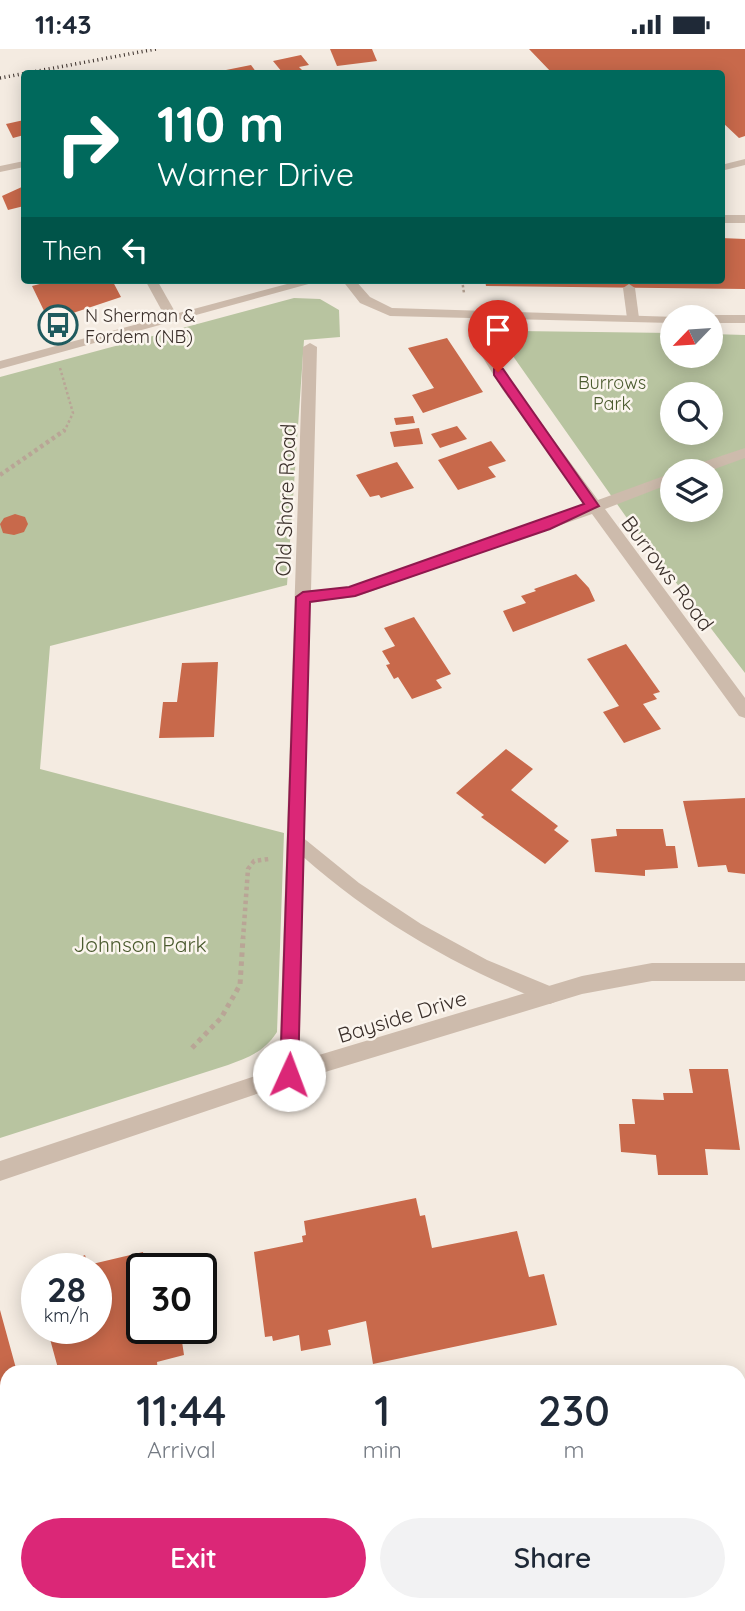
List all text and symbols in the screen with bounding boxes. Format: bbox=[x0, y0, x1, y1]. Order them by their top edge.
text: 11:43 bbox=[35, 8, 92, 41]
text: 110 m bbox=[157, 93, 284, 154]
icon: right bbox=[42, 98, 133, 189]
text: Warner Drive bbox=[157, 154, 354, 194]
icon: left bbox=[116, 231, 154, 269]
text: Then bbox=[42, 234, 102, 267]
pin bbox=[468, 300, 528, 372]
bus stop icon: N Sherman & Fordem (NB) bbox=[37, 304, 79, 346]
place label: N Sherman & Fordem (NB) bbox=[85, 304, 195, 348]
north arrow bbox=[660, 305, 723, 367]
map controls bbox=[660, 305, 723, 522]
icon: arrive bbox=[479, 311, 517, 349]
park label: Burrows Park bbox=[578, 371, 646, 415]
button: search bbox=[660, 382, 723, 445]
street label: Old Shore Road bbox=[269, 423, 301, 577]
button: layers bbox=[660, 459, 723, 522]
street label: Burrows Road bbox=[616, 510, 720, 636]
park label: Johnson Park bbox=[73, 931, 207, 957]
street label: Bayside Drive bbox=[334, 984, 470, 1048]
position arrow bbox=[252, 1038, 326, 1112]
speed limit sign: 30 bbox=[126, 1253, 217, 1344]
text: 28 bbox=[47, 1267, 86, 1311]
text: km/h bbox=[44, 1304, 89, 1327]
text: 11:44 bbox=[136, 1384, 226, 1437]
text: 1 bbox=[374, 1384, 390, 1437]
text: 230 bbox=[538, 1384, 610, 1437]
text: Arrival bbox=[147, 1435, 216, 1464]
text: min bbox=[363, 1435, 402, 1464]
text: m bbox=[563, 1435, 584, 1464]
button: Exit bbox=[21, 1518, 366, 1598]
button: Share bbox=[380, 1518, 725, 1598]

